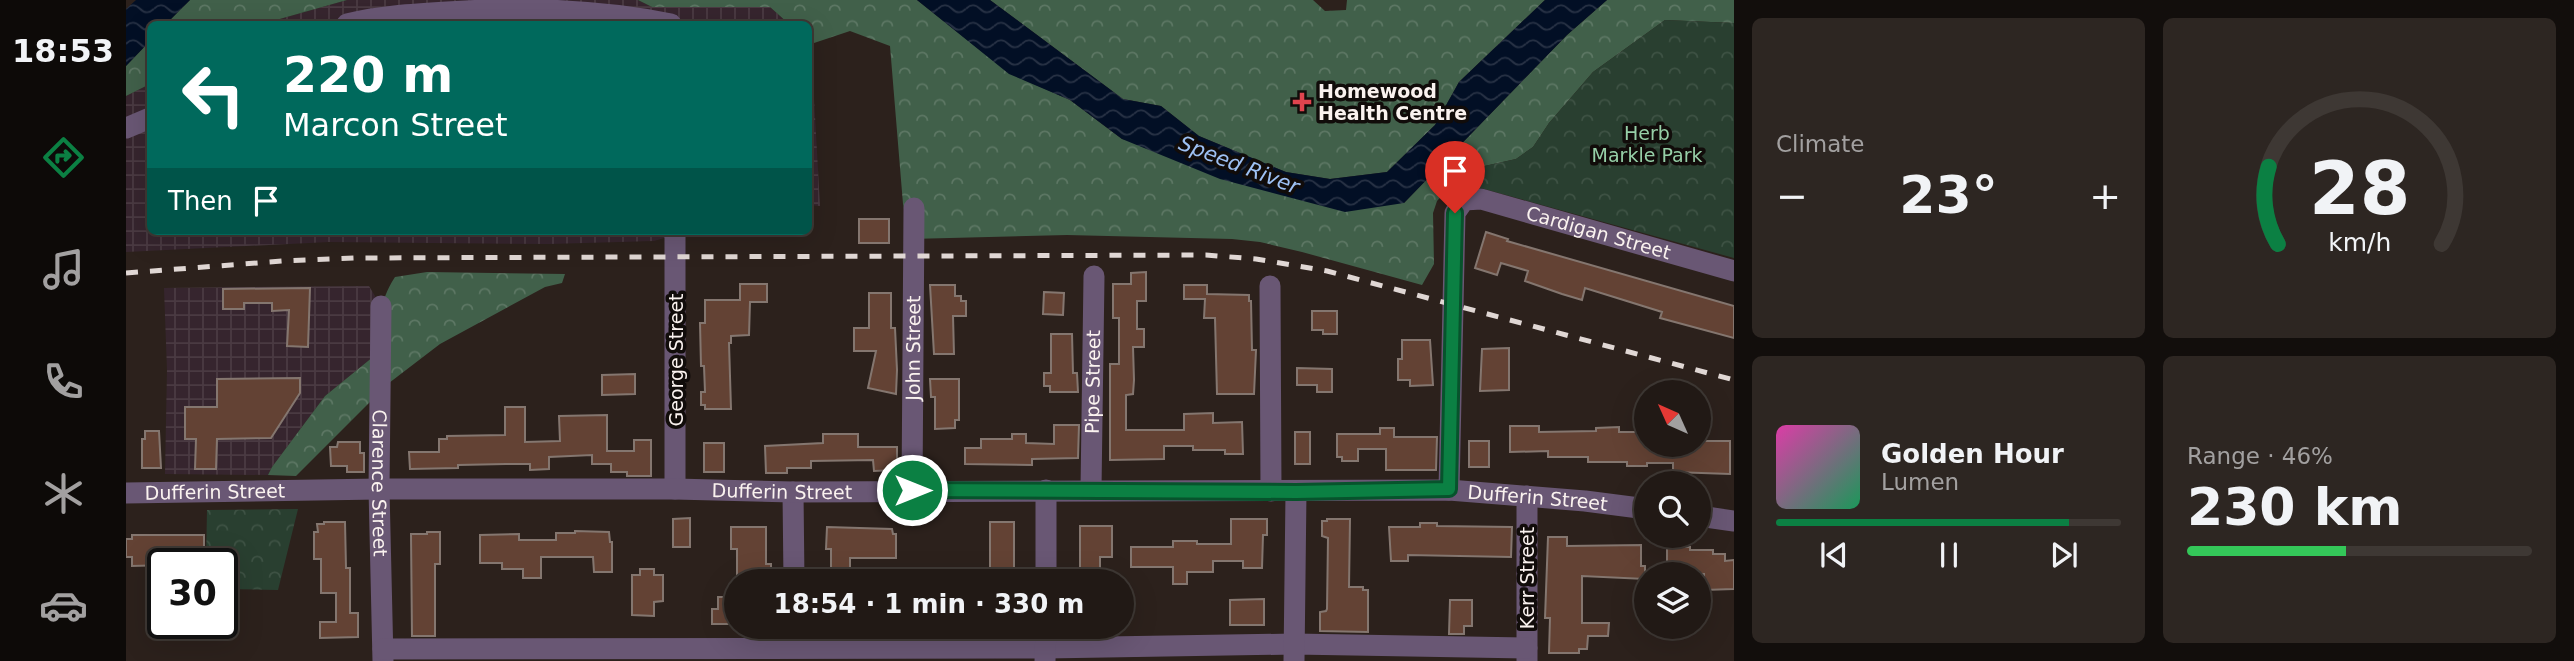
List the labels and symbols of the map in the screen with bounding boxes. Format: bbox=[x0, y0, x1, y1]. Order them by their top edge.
place label: Homewood Health Centre bbox=[1318, 80, 1467, 124]
marker: Homewood Health Centre bbox=[1292, 92, 1312, 112]
park label: Herb Markle Park bbox=[1592, 122, 1702, 166]
water label: Speed River bbox=[1175, 131, 1304, 199]
pin bbox=[1425, 141, 1485, 213]
street label: Cardigan Street bbox=[1524, 201, 1673, 263]
street label: George Street bbox=[665, 293, 687, 427]
street label: John Street bbox=[902, 295, 924, 402]
street label: Pipe Street bbox=[1081, 330, 1104, 434]
north arrow bbox=[1634, 380, 1712, 457]
street label: Clarence Street bbox=[368, 409, 392, 557]
position arrow bbox=[875, 453, 949, 527]
street label: Dufferin Street bbox=[145, 479, 285, 504]
street label: Dufferin Street bbox=[711, 479, 852, 503]
street label: Dufferin Street bbox=[1467, 481, 1609, 515]
street label: Kerr Street bbox=[1516, 527, 1538, 629]
speed limit sign: 30 bbox=[147, 548, 238, 639]

